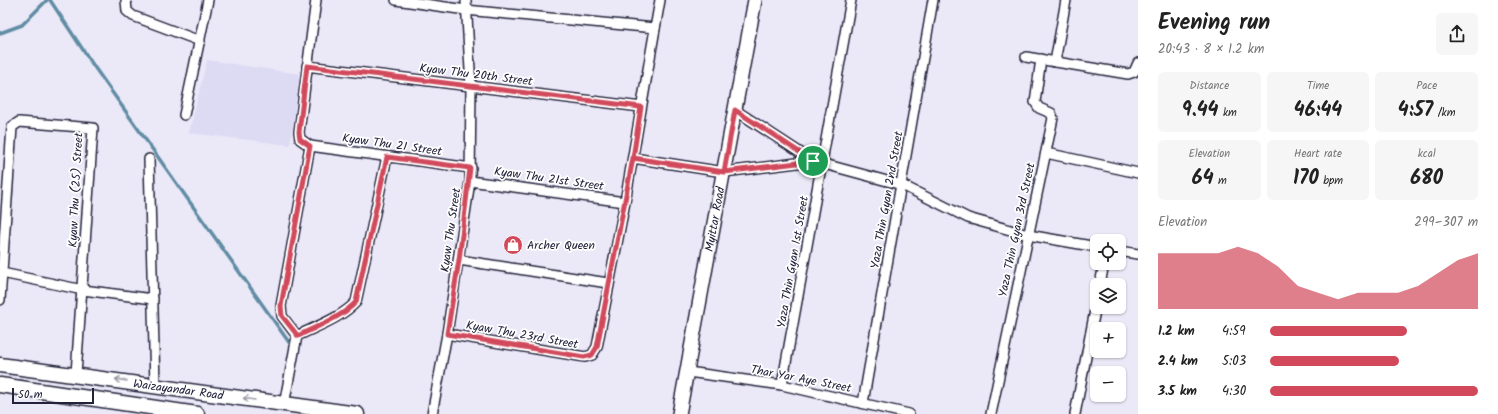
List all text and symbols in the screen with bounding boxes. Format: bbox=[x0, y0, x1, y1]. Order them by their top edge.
text: Evening run bbox=[1158, 6, 1270, 41]
button: share bbox=[1436, 13, 1478, 55]
text: 20:43 · 8 × 1.2 km bbox=[1158, 39, 1264, 60]
street label: Kyaw Thu 20th Street bbox=[418, 59, 534, 91]
text: Distance bbox=[1190, 77, 1229, 95]
text: Time bbox=[1307, 77, 1329, 95]
text: Pace bbox=[1416, 77, 1437, 95]
text: 9.44 bbox=[1182, 95, 1219, 127]
text: 46:44 bbox=[1294, 95, 1342, 127]
text: 4:57 bbox=[1398, 95, 1433, 127]
text: km bbox=[1219, 104, 1237, 122]
text: /km bbox=[1433, 104, 1455, 122]
street label: Kyaw Thu 21 Street bbox=[341, 129, 444, 161]
street label: Yaza Thin Gyan 2nd Street bbox=[866, 129, 909, 270]
street label: Kyaw Thu (25) Street bbox=[63, 132, 89, 248]
pin bbox=[796, 144, 830, 178]
text: Elevation bbox=[1189, 145, 1230, 163]
text: Heart rate bbox=[1294, 145, 1342, 163]
text: kcal bbox=[1418, 145, 1436, 163]
icon: arrive bbox=[802, 150, 824, 172]
street label: Yaza Thin Gyan 3rd Street bbox=[993, 161, 1041, 299]
street label: Kyaw Thu 21st Street bbox=[493, 162, 605, 196]
text: 64 bbox=[1192, 163, 1214, 195]
text: 170 bbox=[1293, 163, 1319, 195]
text: 680 bbox=[1410, 163, 1443, 195]
text: m bbox=[1214, 172, 1227, 190]
text: bpm bbox=[1319, 172, 1343, 190]
street label: Myittar Road bbox=[699, 184, 730, 253]
street label: Kyaw Thu Street bbox=[436, 186, 466, 273]
street label: Yaza Thin Gyan 1st Street bbox=[772, 194, 814, 330]
text: Elevation bbox=[1158, 212, 1207, 233]
text: 299–307 m bbox=[1414, 212, 1478, 233]
shop icon: Archer Queen bbox=[502, 234, 524, 256]
map controls bbox=[1090, 234, 1126, 402]
button: locate bbox=[1090, 234, 1126, 270]
place label: Archer Queen bbox=[527, 236, 595, 255]
button: layers bbox=[1090, 278, 1126, 314]
street label: Kyaw Thu 23rd Street bbox=[464, 316, 580, 354]
text: 1.2 km bbox=[1158, 321, 1195, 342]
text: 4:59 bbox=[1222, 321, 1246, 342]
button: + bbox=[1090, 322, 1126, 358]
text: 2.4 km bbox=[1158, 351, 1198, 372]
text: 5:03 bbox=[1222, 351, 1246, 372]
street label: Thar Yar Aye Street bbox=[749, 360, 853, 398]
button: − bbox=[1090, 366, 1126, 402]
street label: Waizayandar Road bbox=[132, 374, 226, 405]
one-way arrow bbox=[114, 376, 127, 384]
text: 3.5 km bbox=[1158, 381, 1197, 402]
text: 4:30 bbox=[1222, 381, 1246, 402]
scale bar bbox=[12, 386, 94, 405]
text: 50 m bbox=[18, 386, 43, 404]
one-way arrow bbox=[243, 395, 256, 403]

